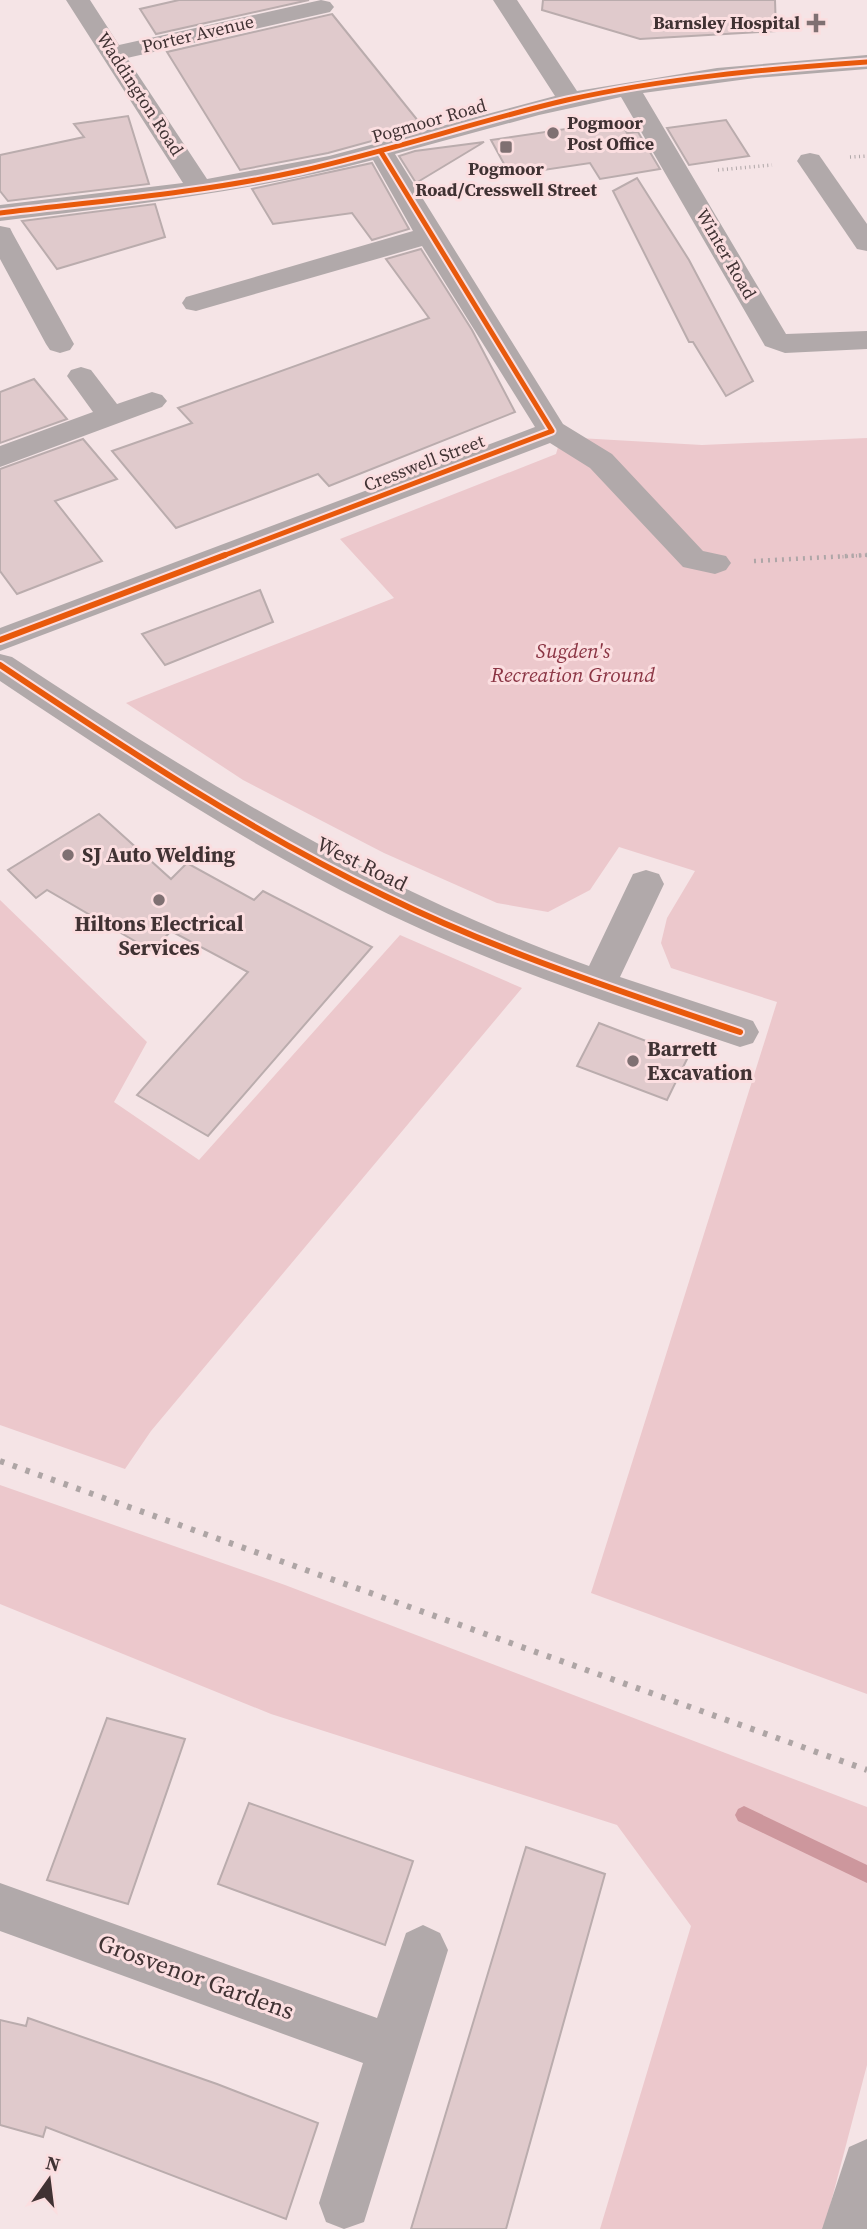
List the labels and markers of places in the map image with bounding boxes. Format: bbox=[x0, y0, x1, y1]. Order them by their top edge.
place label: Barnsley Hospital bbox=[653, 10, 800, 35]
marker: Barnsley Hospital bbox=[806, 13, 826, 33]
place label: Pogmoor Post Office bbox=[567, 110, 654, 156]
marker: Pogmoor Post Office bbox=[545, 125, 561, 141]
marker: Pogmoor Road/Cresswell Street bbox=[498, 139, 514, 155]
place label: Pogmoor Road/Cresswell Street bbox=[415, 156, 597, 202]
place label: SJ Auto Welding bbox=[82, 840, 236, 869]
marker: SJ Auto Welding bbox=[60, 847, 76, 863]
marker: Hiltons Electrical Services bbox=[151, 892, 167, 908]
place label: Hiltons Electrical Services bbox=[74, 909, 244, 962]
place label: Barrett Excavation bbox=[647, 1034, 753, 1087]
marker: Barrett Excavation bbox=[625, 1053, 641, 1069]

